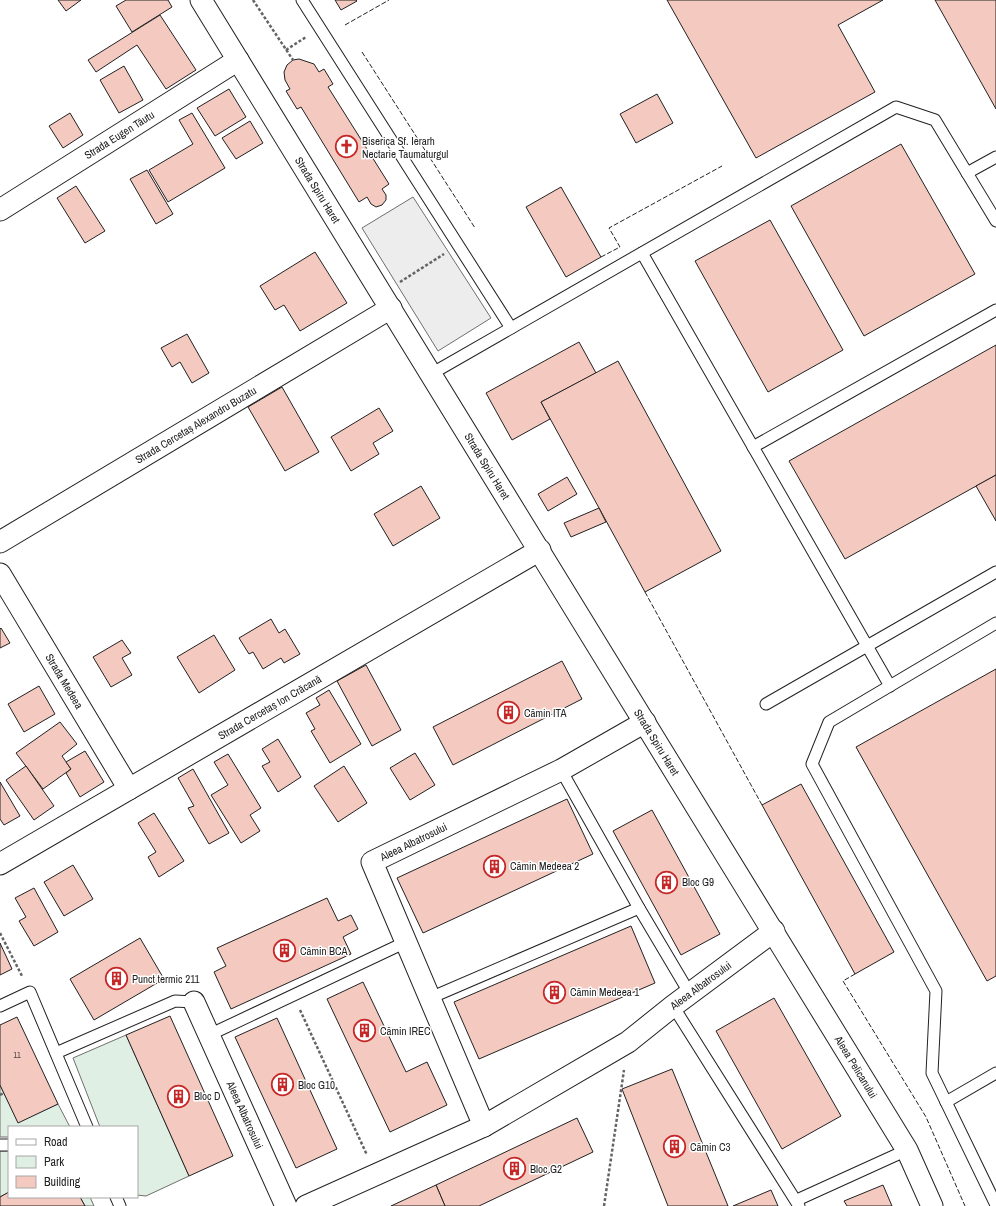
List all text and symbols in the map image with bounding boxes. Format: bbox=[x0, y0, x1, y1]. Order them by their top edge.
street label: Strada Eugen Tăutu bbox=[82, 108, 157, 162]
church icon: Biserica Sf. Ierarh Nectarie Taumaturgul bbox=[333, 134, 359, 160]
place label: Biserica Sf. Ierarh Nectarie Taumaturgul bbox=[362, 134, 448, 161]
street label: Strada Spiru Haret bbox=[292, 154, 344, 226]
street label: Strada Cercetaș Alexandru Buzatu bbox=[133, 383, 259, 467]
street label: Strada Spiru Haret bbox=[461, 430, 513, 502]
street label: Strada Medeea bbox=[42, 651, 86, 711]
street label: Strada Cercetaș Ion Crăcană bbox=[216, 672, 324, 743]
building icon: Cămin ITA bbox=[495, 700, 521, 726]
place label: Cămin ITA bbox=[524, 706, 567, 720]
street label: Strada Spiru Haret bbox=[631, 706, 683, 778]
street label: Aleea Albatrosului bbox=[377, 820, 449, 864]
building icon: Cămin Medeea 2 bbox=[482, 853, 508, 879]
place label: Cămin Medeea 2 bbox=[510, 859, 579, 873]
building icon: Bloc G9 bbox=[654, 869, 680, 895]
place label: Bloc G9 bbox=[682, 875, 714, 889]
building icon: Cămin BCA bbox=[271, 938, 297, 964]
place label: Cămin BCA bbox=[300, 944, 349, 958]
street label: Aleea Albatrosului bbox=[666, 958, 734, 1013]
building icon: Punct termic 211 bbox=[104, 966, 130, 992]
place label: Punct termic 211 bbox=[132, 972, 200, 986]
building icon: Cămin Medeea 1 bbox=[542, 979, 568, 1005]
place label: Cămin Medeea 1 bbox=[570, 985, 639, 999]
building icon: Cămin IREC bbox=[351, 1018, 377, 1044]
place label: Cămin IREC bbox=[380, 1024, 431, 1038]
street label: Aleea Pelicanului bbox=[831, 1032, 880, 1101]
house number: 11 bbox=[13, 1049, 21, 1061]
building icon: Bloc G10 bbox=[270, 1072, 296, 1098]
street label: Aleea Albatrosului bbox=[223, 1078, 266, 1151]
place label: Bloc G10 bbox=[298, 1078, 335, 1092]
building icon: Bloc D bbox=[166, 1083, 192, 1109]
place label: Bloc D bbox=[194, 1089, 221, 1103]
legend bbox=[8, 1126, 138, 1198]
text: Road bbox=[44, 1134, 68, 1150]
building icon: Cămin C3 bbox=[662, 1134, 688, 1160]
place label: Cămin C3 bbox=[690, 1140, 731, 1154]
text: Park bbox=[44, 1154, 64, 1170]
building icon: Bloc G2 bbox=[501, 1156, 527, 1182]
place label: Bloc G2 bbox=[530, 1162, 562, 1176]
text: Building bbox=[44, 1174, 81, 1190]

